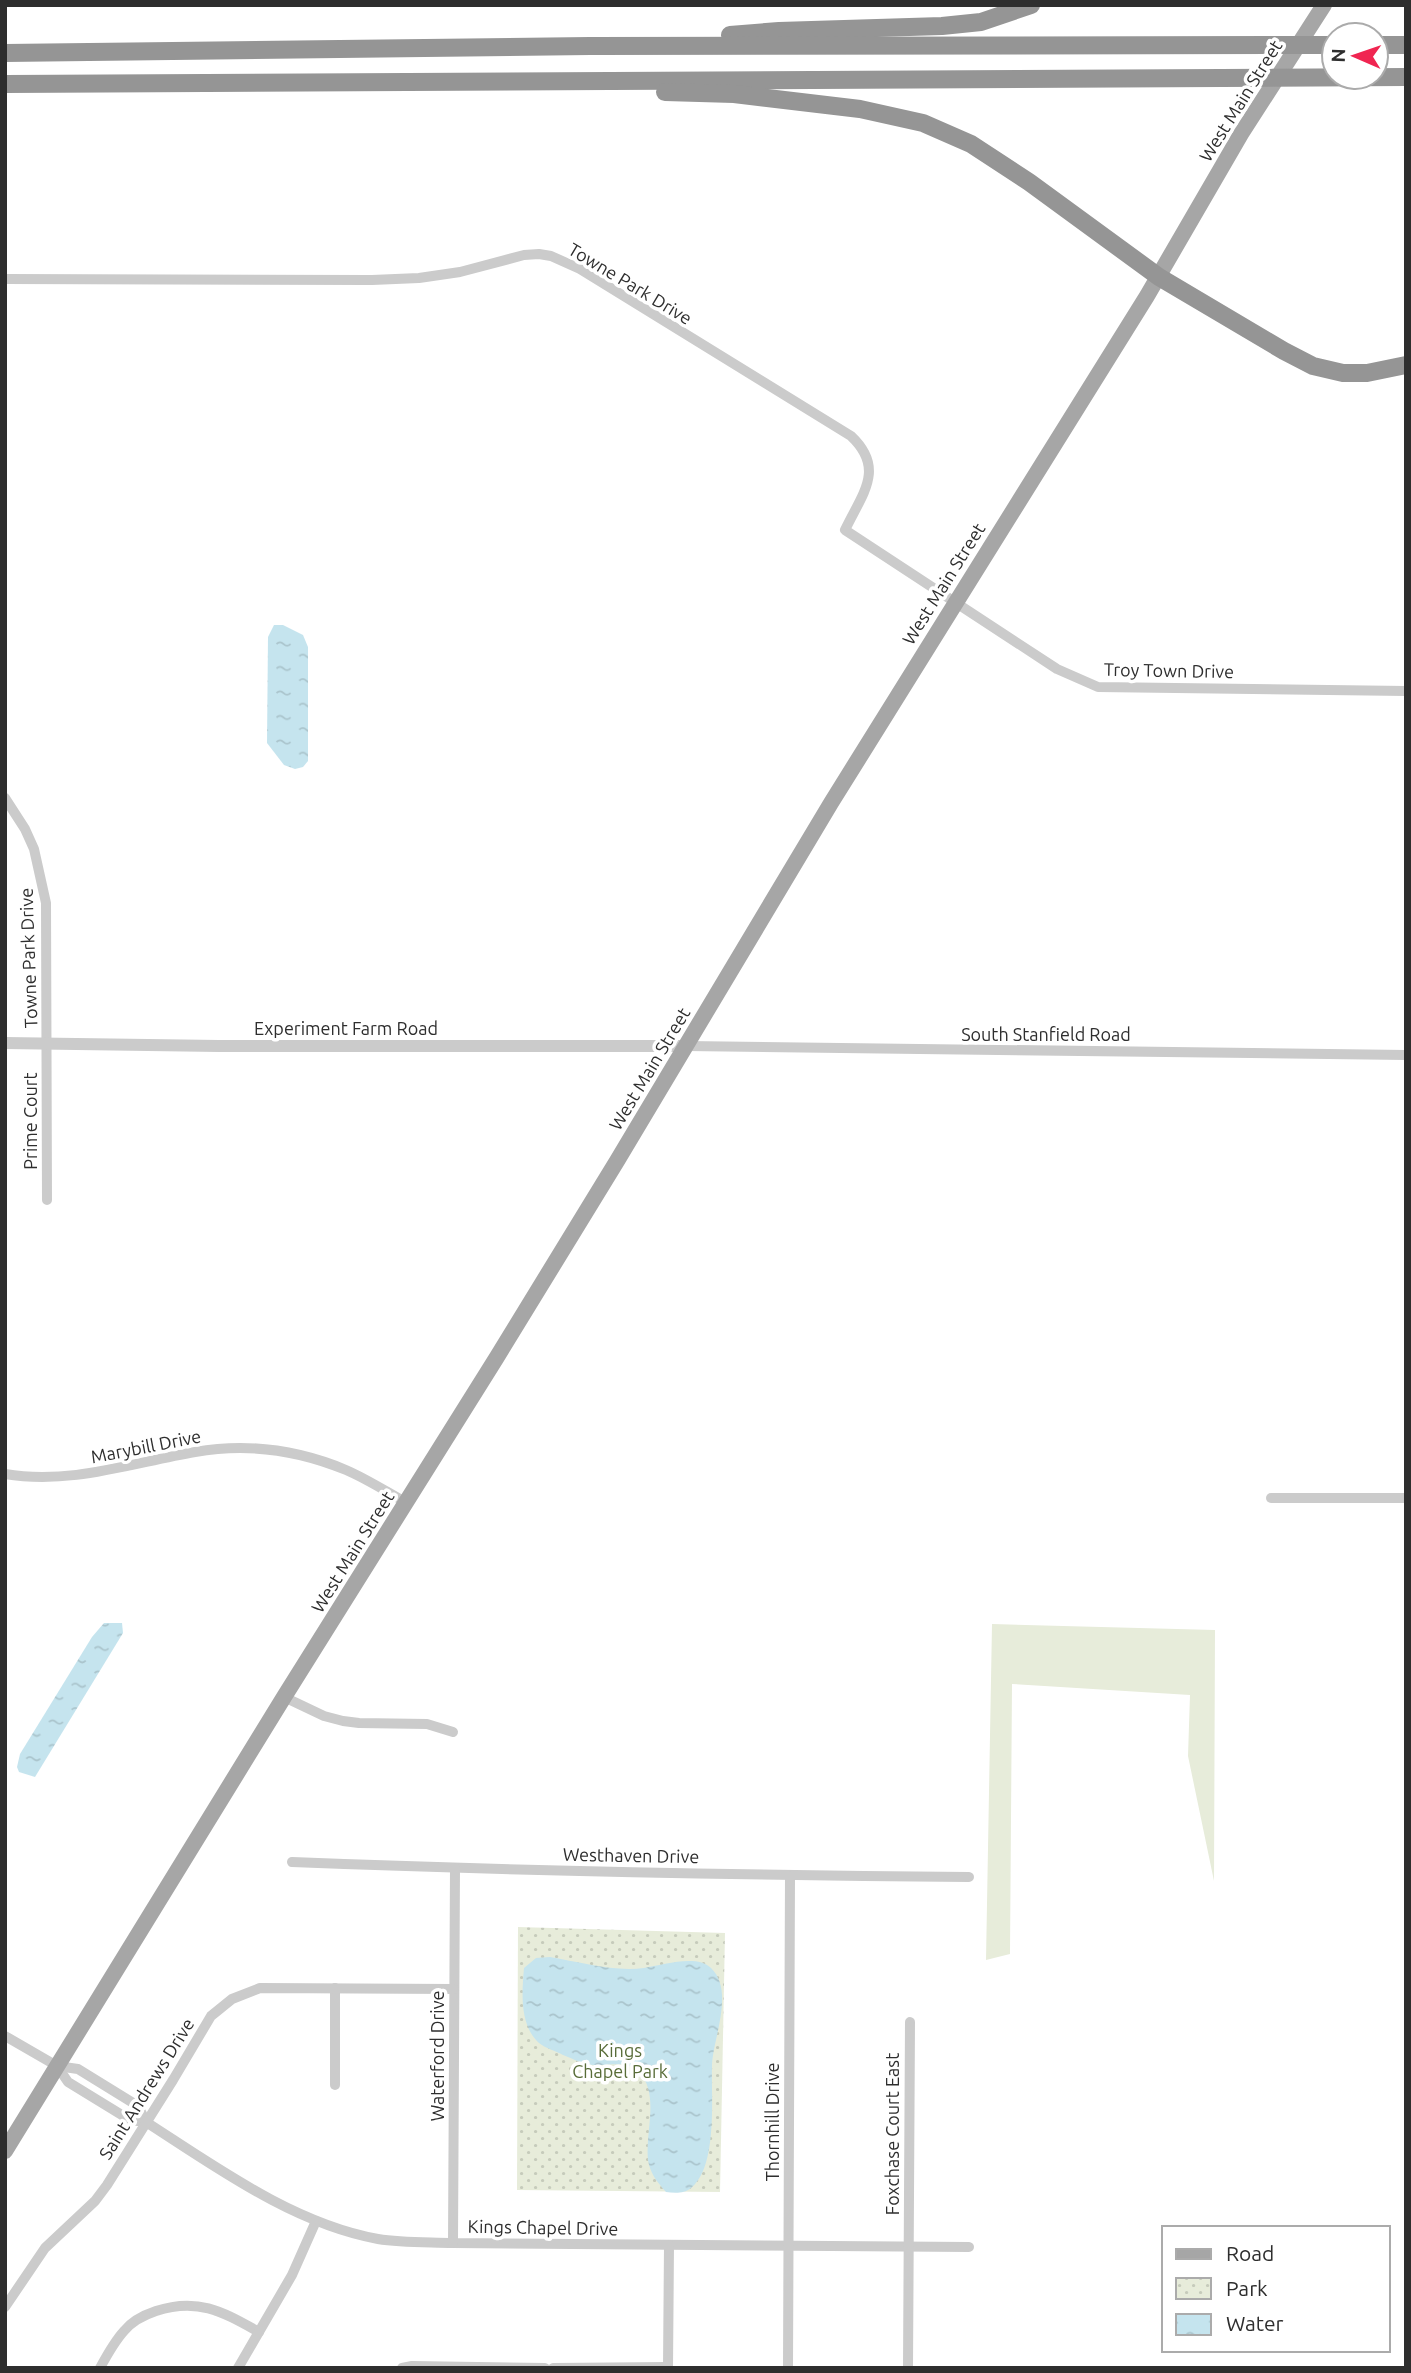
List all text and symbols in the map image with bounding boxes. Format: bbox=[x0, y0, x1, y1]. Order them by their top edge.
north arrow bbox=[1320, 21, 1390, 91]
street label: West Main Street bbox=[1195, 36, 1286, 165]
text: N bbox=[1327, 48, 1349, 63]
street label: Towne Park Drive bbox=[565, 238, 696, 328]
street label: West Main Street bbox=[898, 519, 989, 648]
street label: Troy Town Drive bbox=[1104, 659, 1234, 681]
street label: Towne Park Drive bbox=[16, 888, 40, 1029]
street label: West Main Street bbox=[605, 1004, 694, 1133]
street label: Experiment Farm Road bbox=[254, 1018, 438, 1038]
street label: South Stanfield Road bbox=[961, 1024, 1131, 1044]
street label: Prime Court bbox=[20, 1072, 40, 1170]
street label: Marybill Drive bbox=[89, 1426, 203, 1467]
street label: West Main Street bbox=[307, 1487, 398, 1616]
street label: Westhaven Drive bbox=[563, 1844, 699, 1866]
street label: Waterford Drive bbox=[427, 1991, 447, 2121]
street label: Saint Andrews Drive bbox=[95, 2014, 198, 2163]
park label: Kings Chapel Park bbox=[572, 2040, 668, 2081]
street label: Foxchase Court East bbox=[882, 2053, 902, 2215]
street label: Thornhill Drive bbox=[762, 2063, 782, 2181]
street label: Kings Chapel Drive bbox=[468, 2216, 619, 2238]
legend bbox=[1162, 2226, 1390, 2352]
text: Road bbox=[1226, 2241, 1274, 2265]
text: Park bbox=[1226, 2276, 1268, 2300]
text: Water bbox=[1226, 2311, 1284, 2335]

